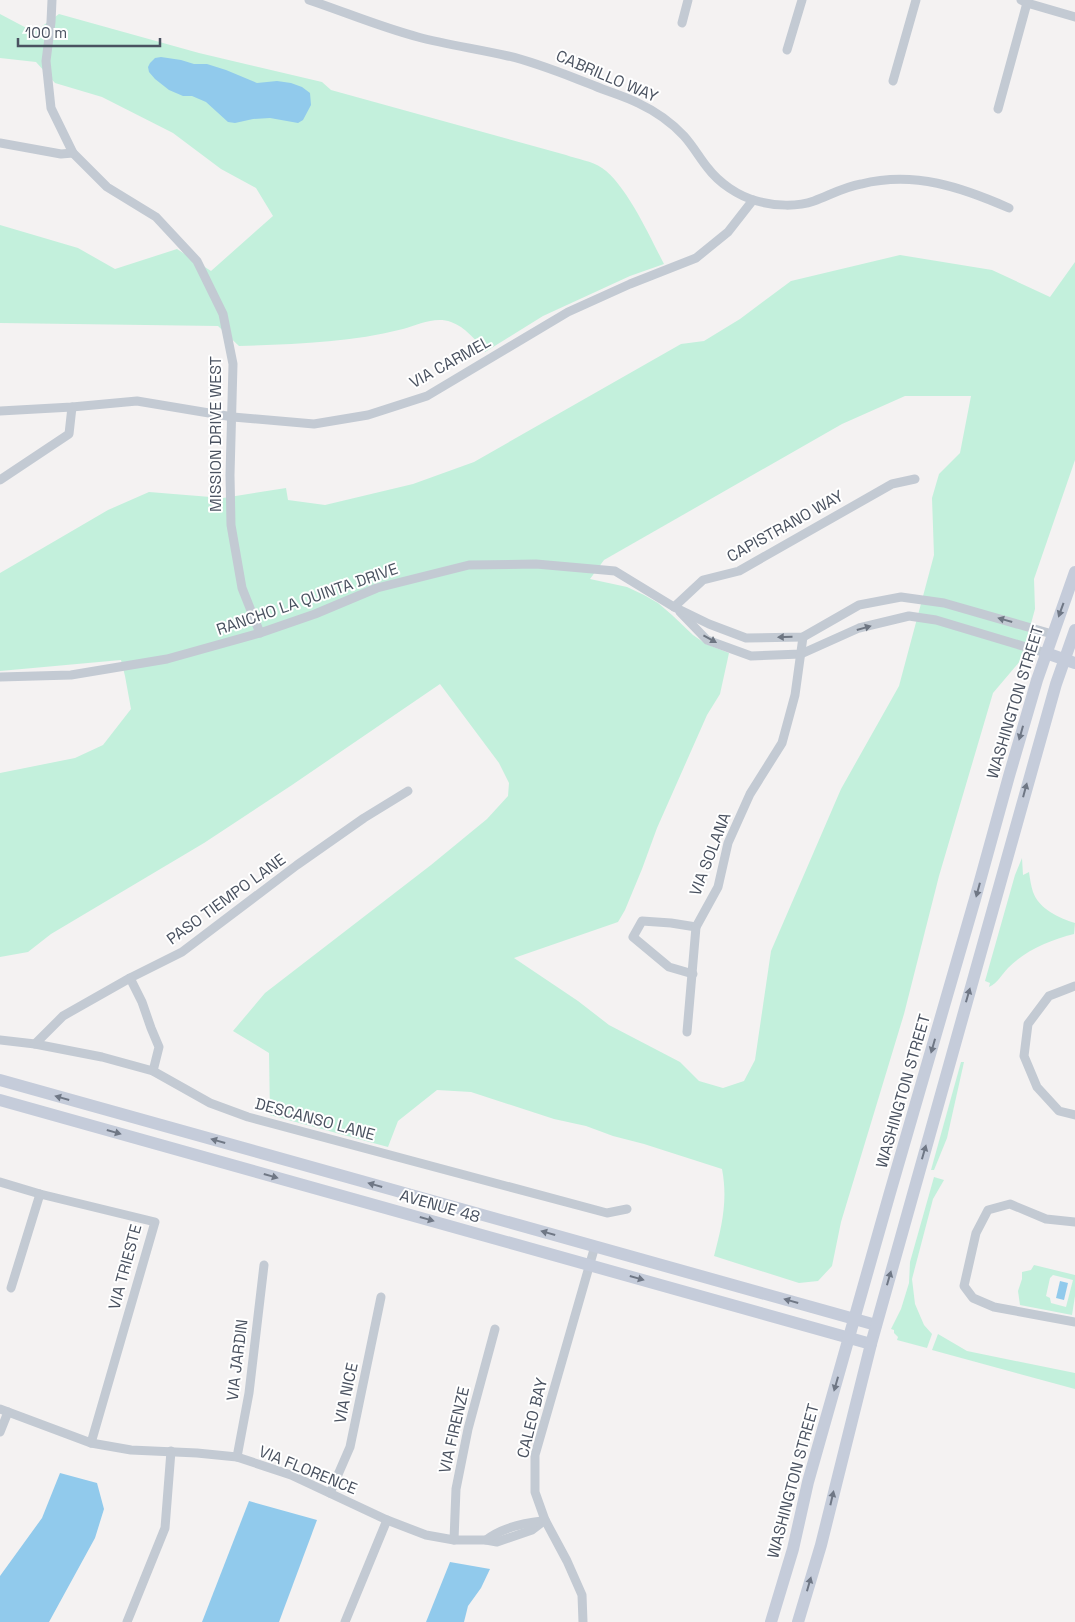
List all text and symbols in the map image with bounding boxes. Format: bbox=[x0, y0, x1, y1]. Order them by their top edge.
scale bar bbox=[18, 15, 160, 47]
text: 100 m bbox=[25, 23, 67, 42]
street label: CABRILLO WAY bbox=[553, 45, 661, 107]
street label: VIA CARMEL bbox=[406, 331, 495, 393]
street label: MISSION DRIVE WEST bbox=[205, 356, 226, 512]
street label: CAPISTRANO WAY bbox=[723, 485, 847, 567]
street label: RANCHO LA QUINTA DRIVE bbox=[213, 558, 401, 640]
one-way arrow bbox=[1057, 603, 1065, 618]
one-way arrow bbox=[998, 616, 1013, 624]
one-way arrow bbox=[856, 623, 871, 631]
street label: WASHINGTON STREET bbox=[982, 623, 1048, 781]
one-way arrow bbox=[777, 633, 793, 641]
one-way arrow bbox=[702, 635, 717, 643]
one-way arrow bbox=[1017, 726, 1025, 741]
one-way arrow bbox=[1022, 783, 1030, 798]
street label: VIA SOLANA bbox=[684, 809, 736, 899]
street label: PASO TIEMPO LANE bbox=[162, 849, 290, 949]
one-way arrow bbox=[974, 882, 982, 898]
one-way arrow bbox=[965, 988, 973, 1003]
street label: WASHINGTON STREET bbox=[871, 1012, 935, 1170]
one-way arrow bbox=[928, 1039, 936, 1054]
one-way arrow bbox=[54, 1093, 69, 1101]
street label: DESCANSO LANE bbox=[253, 1093, 377, 1145]
one-way arrow bbox=[107, 1129, 122, 1137]
one-way arrow bbox=[211, 1137, 226, 1145]
one-way arrow bbox=[920, 1144, 928, 1159]
one-way arrow bbox=[264, 1172, 279, 1180]
one-way arrow bbox=[367, 1181, 382, 1189]
street label: AVENUE 48 bbox=[397, 1185, 483, 1227]
one-way arrow bbox=[420, 1216, 435, 1224]
street label: VIA TRIESTE bbox=[104, 1222, 146, 1312]
one-way arrow bbox=[541, 1229, 556, 1237]
one-way arrow bbox=[885, 1270, 893, 1285]
one-way arrow bbox=[630, 1274, 645, 1282]
one-way arrow bbox=[784, 1296, 799, 1304]
street label: VIA JARDIN bbox=[222, 1318, 252, 1402]
street label: VIA NICE bbox=[329, 1361, 363, 1425]
street label: CALEO BAY bbox=[512, 1375, 552, 1460]
one-way arrow bbox=[832, 1377, 840, 1392]
street label: VIA FIRENZE bbox=[434, 1385, 474, 1475]
street label: WASHINGTON STREET bbox=[762, 1401, 824, 1561]
street label: VIA FLORENCE bbox=[256, 1441, 360, 1499]
one-way arrow bbox=[828, 1490, 836, 1505]
one-way arrow bbox=[806, 1576, 814, 1591]

